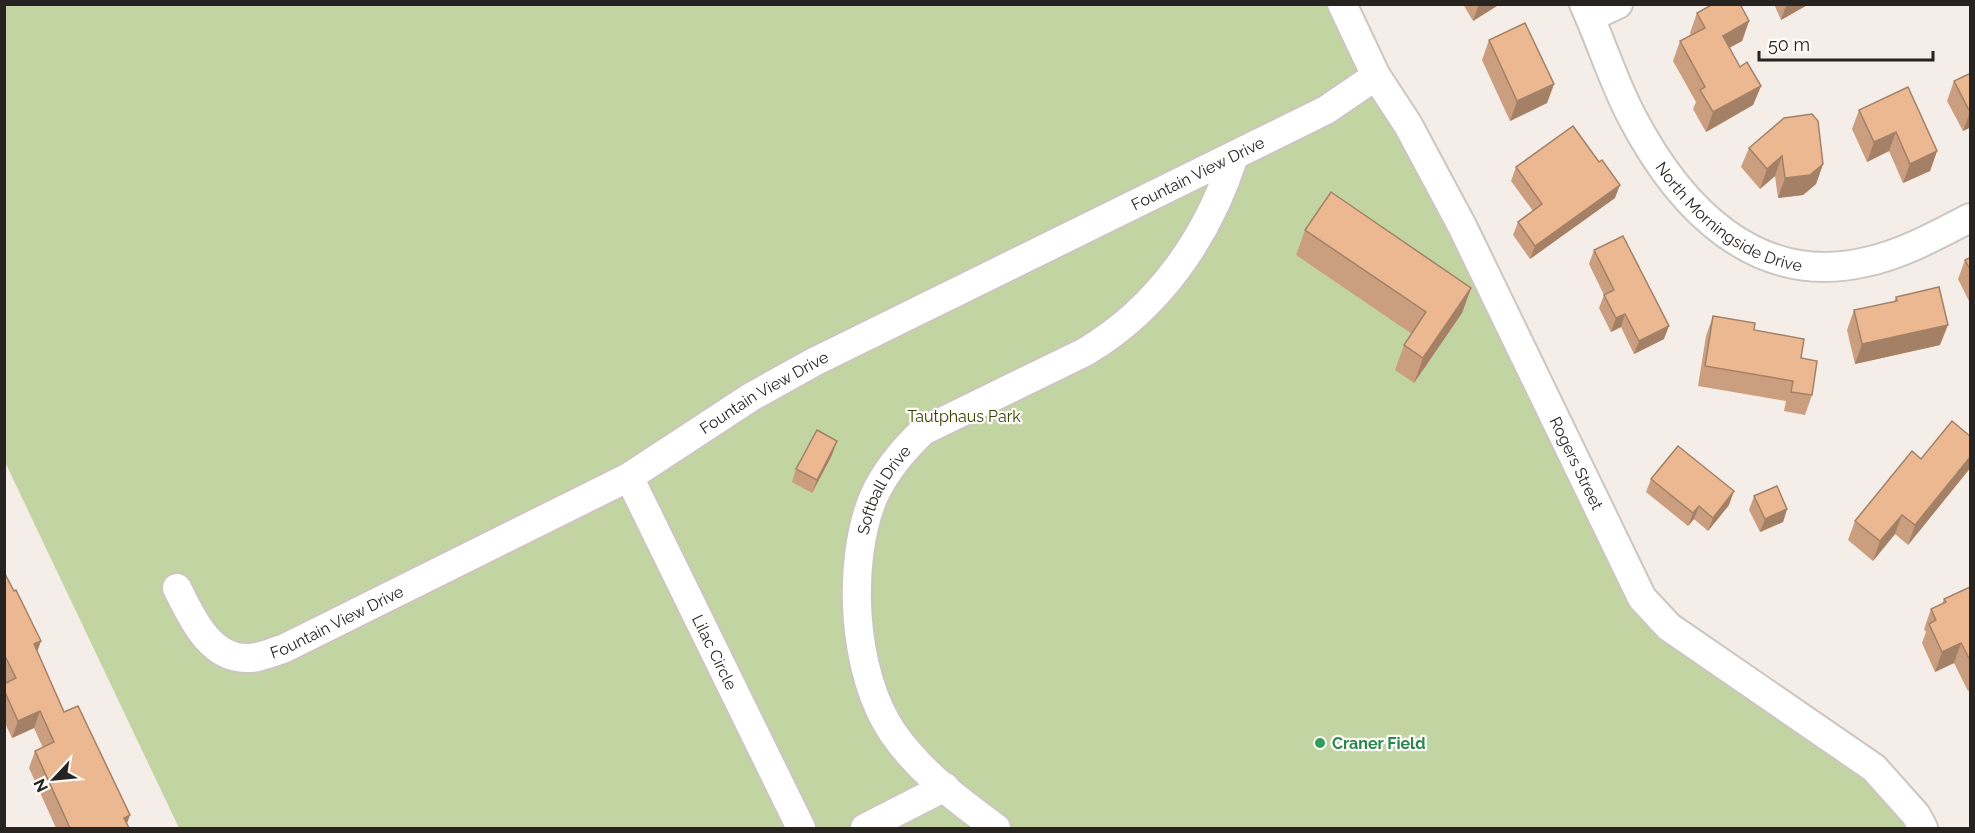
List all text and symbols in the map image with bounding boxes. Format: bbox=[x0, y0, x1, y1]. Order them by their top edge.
scale bar bbox=[1759, 24, 1933, 62]
text: 50 m bbox=[1768, 34, 1810, 55]
street label: Fountain View Drive bbox=[1128, 132, 1267, 214]
street label: North Morningside Drive bbox=[1652, 158, 1804, 275]
street label: Fountain View Drive bbox=[696, 347, 831, 438]
park label: Tautphaus Park bbox=[907, 407, 1021, 426]
street label: Rogers Street bbox=[1546, 413, 1607, 513]
street label: Softball Drive bbox=[853, 441, 914, 536]
street label: Fountain View Drive bbox=[267, 581, 406, 662]
street label: Lilac Circle bbox=[688, 611, 741, 693]
place label: Craner Field bbox=[1332, 734, 1425, 753]
marker: Craner Field bbox=[1313, 736, 1327, 750]
north arrow bbox=[24, 749, 84, 809]
text: N bbox=[30, 776, 52, 795]

